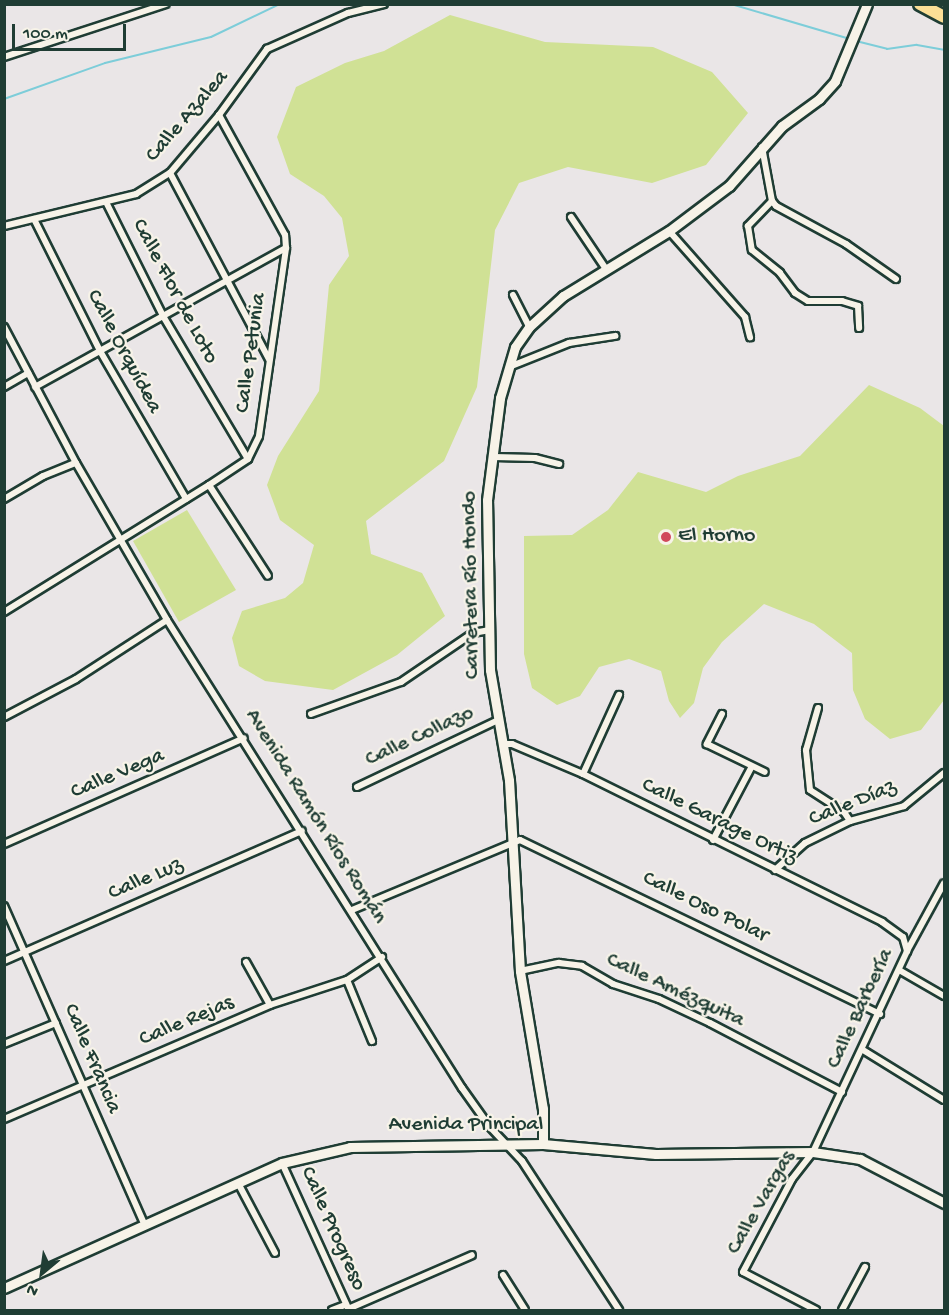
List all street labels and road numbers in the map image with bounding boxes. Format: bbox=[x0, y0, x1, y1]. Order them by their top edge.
street label: Calle Azalea bbox=[141, 65, 235, 169]
street label: Calle Flor de Loto bbox=[125, 215, 223, 369]
street label: Calle Orquídea bbox=[79, 286, 167, 418]
street label: Calle Petunia bbox=[231, 291, 273, 415]
street label: Carretera Río Hondo bbox=[457, 491, 487, 679]
street label: Calle Collazo bbox=[362, 700, 478, 774]
street label: Avenida Ramón Ríos Román bbox=[238, 705, 392, 929]
street label: Calle Vega bbox=[67, 744, 169, 806]
street label: Calle Garage Ortiz bbox=[637, 773, 801, 871]
street label: Calle Díaz bbox=[806, 775, 900, 833]
street label: Calle Luz bbox=[105, 853, 187, 907]
street label: Calle Oso Polar bbox=[638, 866, 772, 950]
street label: Calle Barbería bbox=[822, 945, 900, 1073]
street label: Calle Amézquita bbox=[602, 947, 748, 1035]
street label: Calle Rejas bbox=[136, 990, 238, 1054]
street label: Calle Francia bbox=[56, 1000, 126, 1118]
street label: Avenida Principal bbox=[389, 1113, 543, 1139]
street label: Calle Vargas bbox=[722, 1146, 802, 1260]
street label: Calle Progreso bbox=[293, 1163, 371, 1295]

